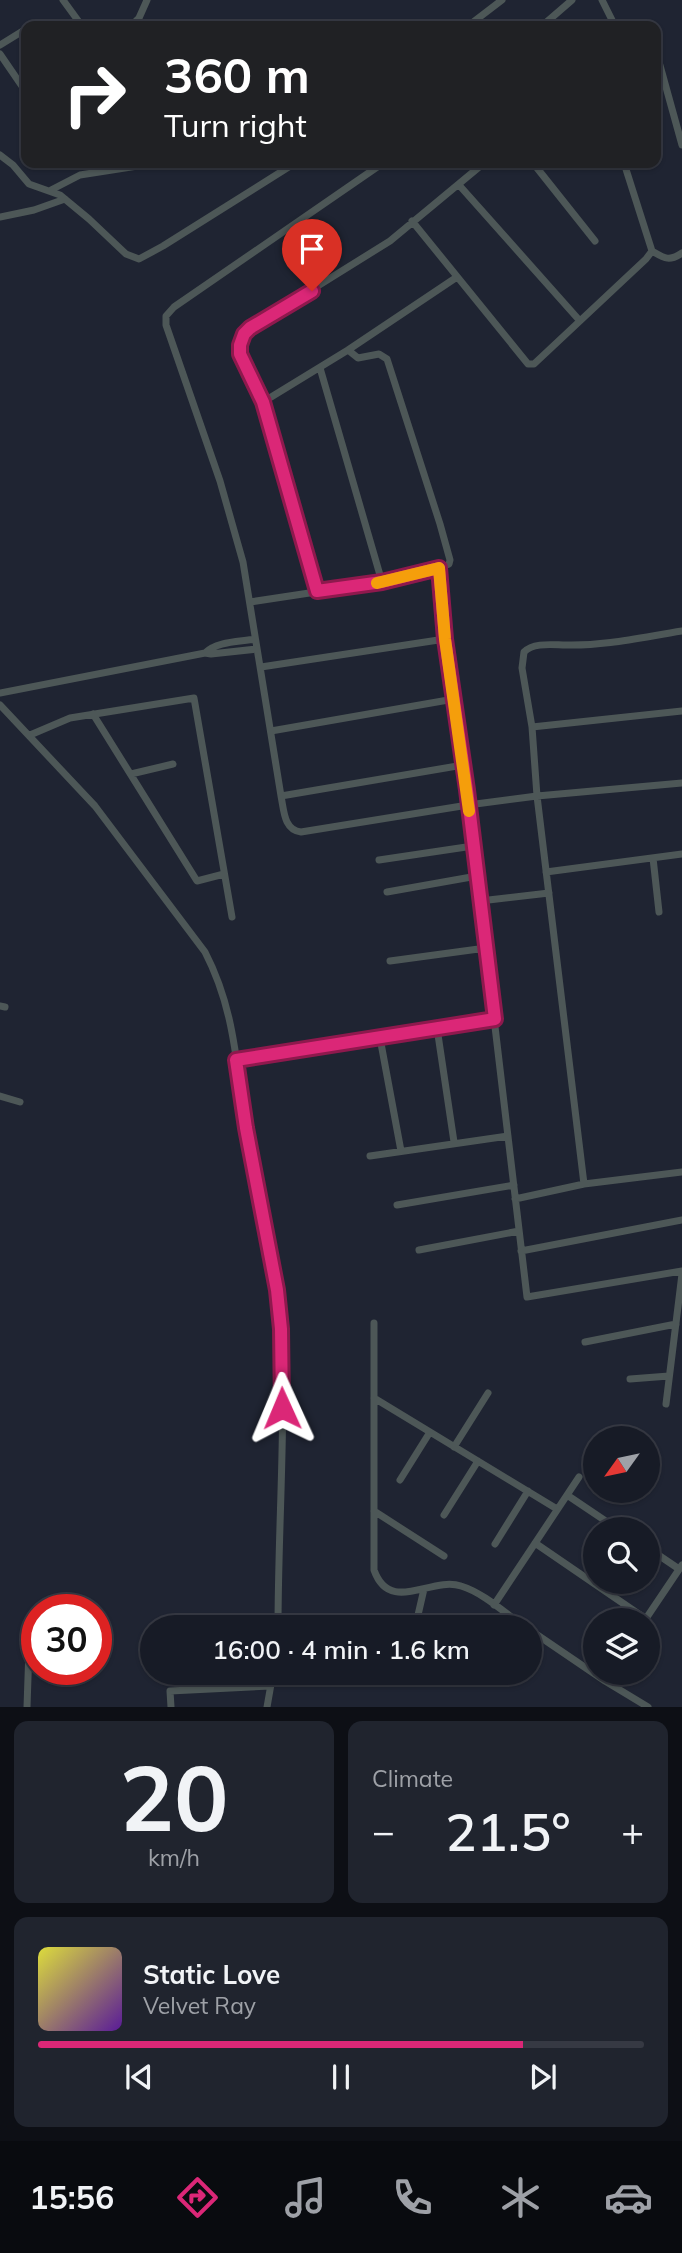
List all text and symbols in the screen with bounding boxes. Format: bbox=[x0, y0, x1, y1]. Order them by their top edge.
text: 360 m bbox=[164, 44, 310, 105]
icon: right bbox=[49, 49, 140, 140]
text: Turn right bbox=[164, 105, 307, 145]
pin bbox=[282, 219, 342, 291]
icon: arrive bbox=[293, 230, 331, 268]
position arrow bbox=[245, 1371, 319, 1445]
north arrow bbox=[583, 1426, 660, 1503]
map controls bbox=[583, 1426, 660, 1685]
button: search bbox=[583, 1517, 660, 1594]
speed limit sign: 30 bbox=[21, 1594, 112, 1685]
button: layers bbox=[583, 1608, 660, 1685]
text: 16:00 · 4 min · 1.6 km bbox=[212, 1633, 470, 1666]
text: 20 bbox=[119, 1740, 229, 1854]
text: Climate bbox=[372, 1764, 453, 1793]
text: 21.5° bbox=[445, 1799, 571, 1864]
text: − bbox=[372, 1807, 395, 1855]
text: + bbox=[621, 1807, 644, 1855]
text: km/h bbox=[148, 1843, 200, 1872]
text: Static Love bbox=[143, 1958, 280, 1991]
text: Velvet Ray bbox=[143, 1991, 256, 2020]
icon: previous bbox=[120, 2058, 158, 2096]
icon: pause bbox=[322, 2058, 360, 2096]
icon: next bbox=[524, 2058, 562, 2096]
icon: directions bbox=[173, 2173, 222, 2222]
icon: music bbox=[281, 2173, 330, 2222]
icon: phone bbox=[388, 2173, 437, 2222]
icon: climate bbox=[496, 2173, 545, 2222]
icon: car bbox=[604, 2173, 653, 2222]
text: 15:56 bbox=[29, 2177, 114, 2217]

